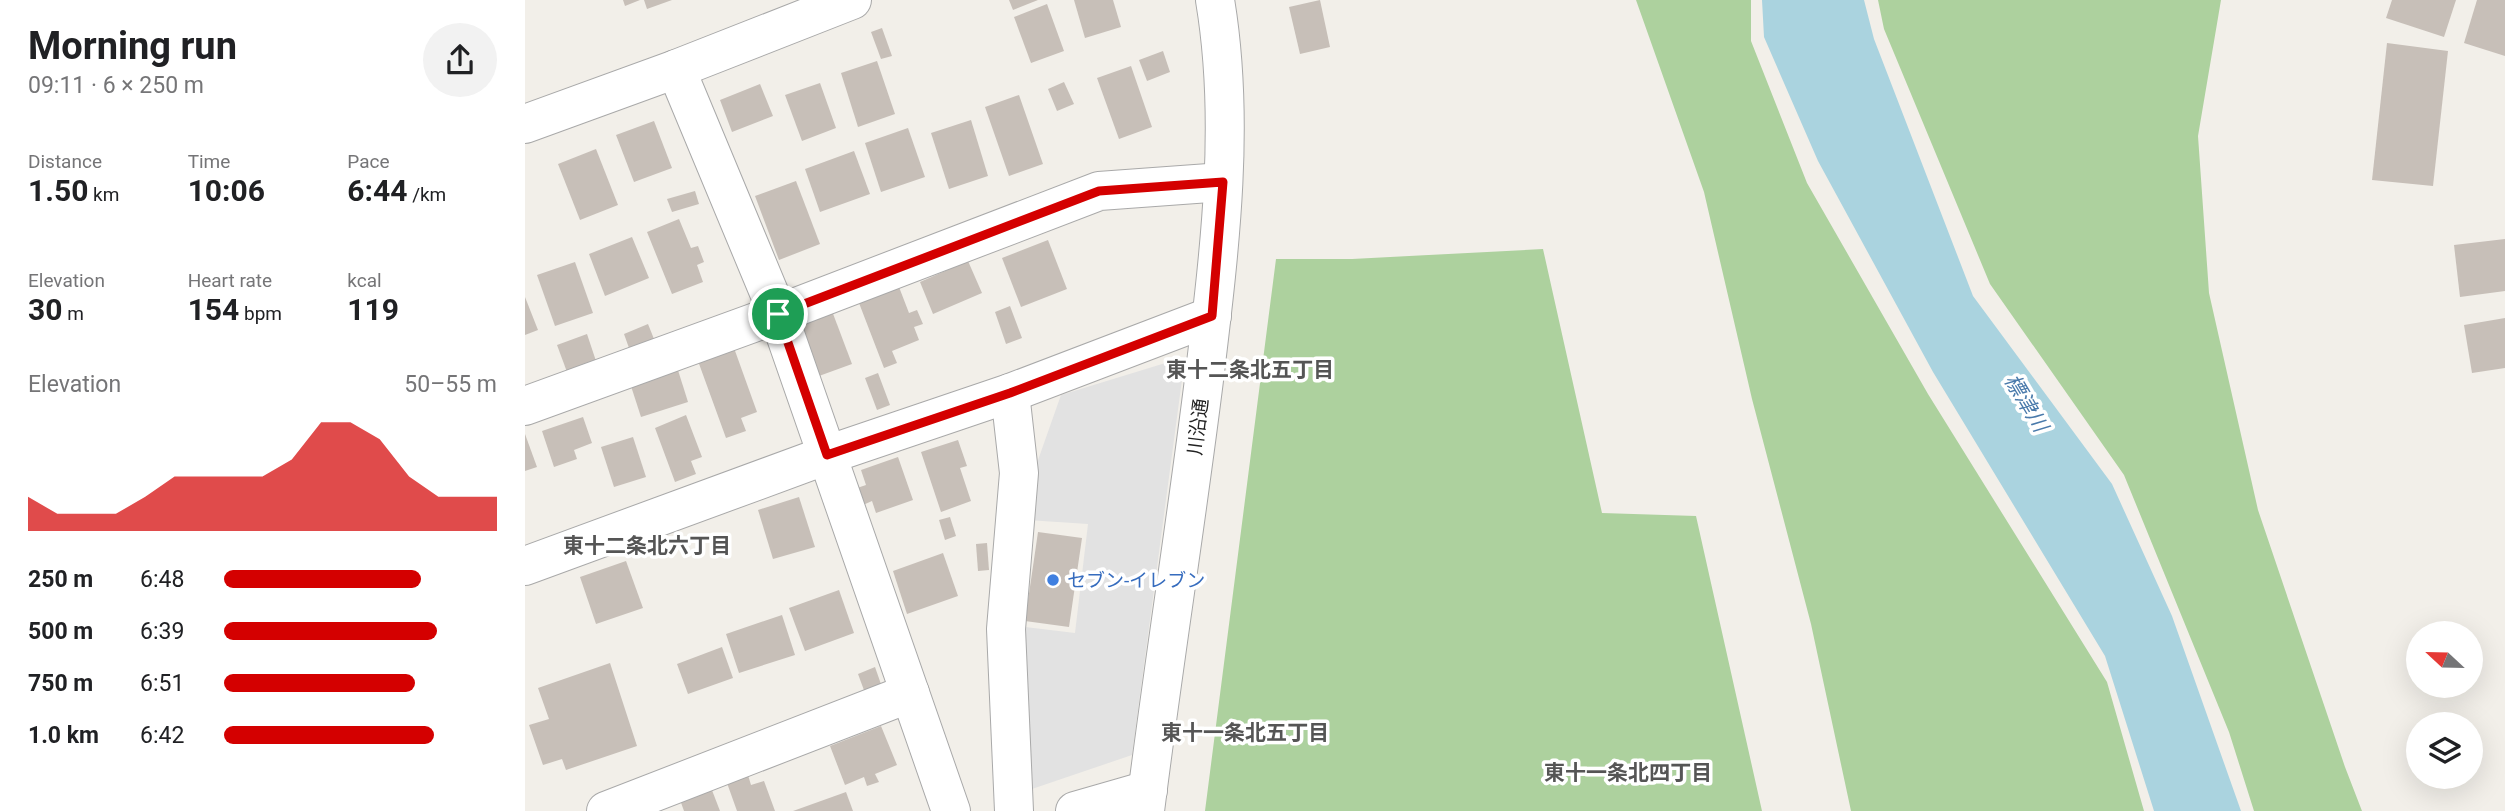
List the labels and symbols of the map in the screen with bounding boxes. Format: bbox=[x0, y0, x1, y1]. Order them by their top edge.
pin bbox=[748, 284, 808, 344]
district label: 東十二条北五丁目 bbox=[1166, 358, 1334, 382]
water label: 標津川 bbox=[1999, 370, 2054, 438]
street label: 川沿通 bbox=[1183, 397, 1213, 457]
district label: 東十二条北六丁目 bbox=[563, 534, 731, 558]
place label: セブン-イレブン bbox=[1067, 569, 1205, 592]
marker: セブン-イレブン bbox=[1045, 572, 1061, 588]
north arrow bbox=[2406, 621, 2483, 698]
district label: 東十一条北五丁目 bbox=[1161, 721, 1329, 745]
district label: 東十一条北四丁目 bbox=[1544, 761, 1712, 785]

